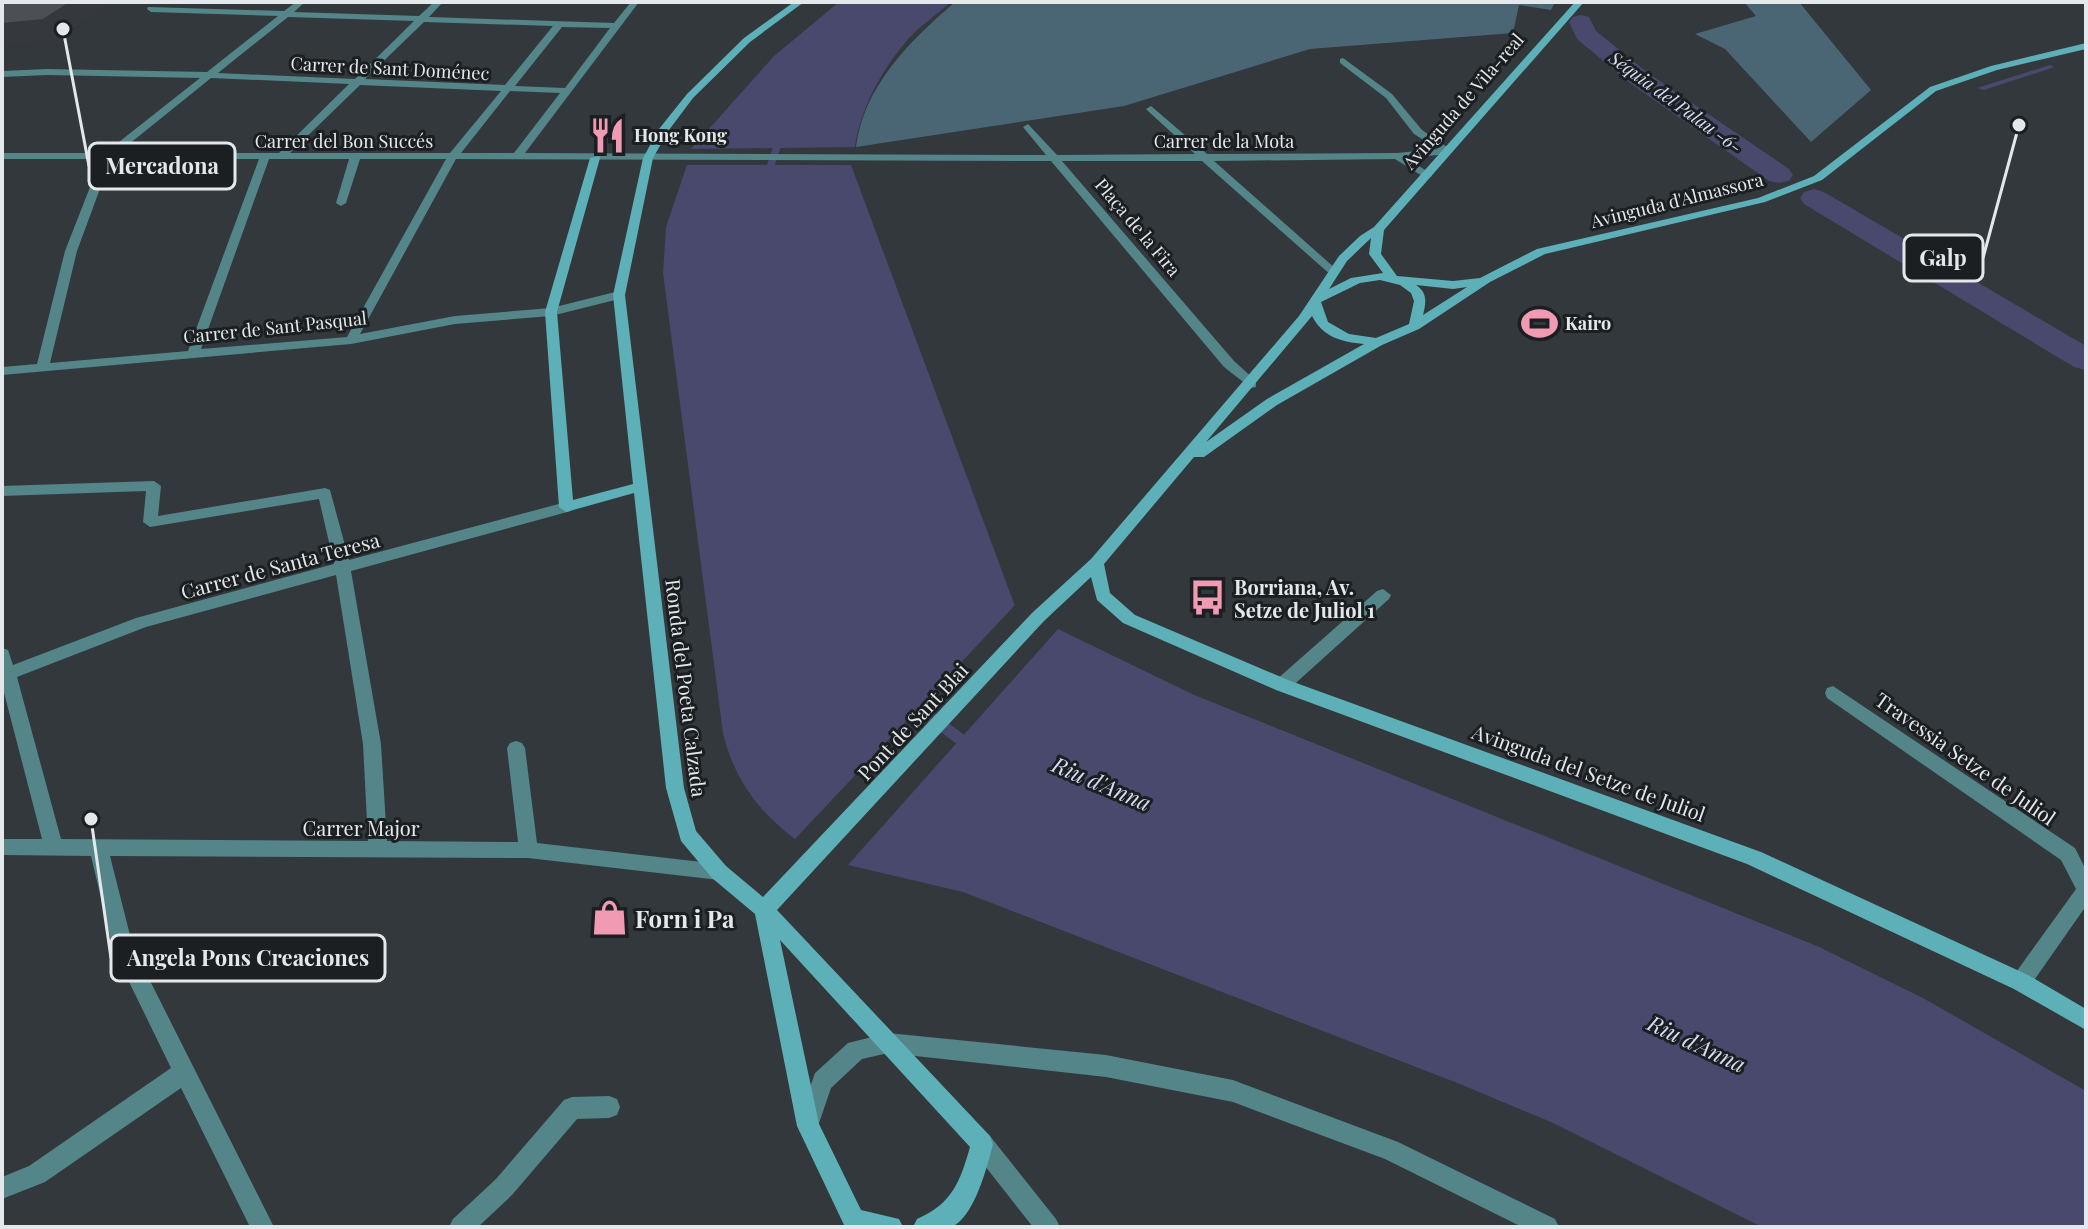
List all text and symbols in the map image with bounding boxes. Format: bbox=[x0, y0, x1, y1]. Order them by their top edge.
street label: Avinguda de Vila-real bbox=[1397, 28, 1529, 175]
water label: Séquia del Palau -6- bbox=[1604, 45, 1748, 159]
street label: Carrer de Sant Doménec bbox=[290, 51, 490, 85]
restaurant icon: Hong Kong bbox=[589, 116, 627, 154]
place label: Hong Kong bbox=[634, 123, 727, 147]
street label: Carrer del Bon Succés bbox=[255, 129, 433, 153]
street label: Carrer de la Mota bbox=[1154, 129, 1294, 153]
callout: Mercadona bbox=[89, 143, 235, 189]
text: Mercadona bbox=[105, 150, 219, 180]
street label: Avinguda d'Almassora bbox=[1587, 167, 1766, 233]
street label: Plaça de la Fira bbox=[1090, 173, 1186, 281]
callout: Galp bbox=[1904, 235, 1983, 281]
text: Galp bbox=[1919, 242, 1967, 272]
sports icon: Kairo bbox=[1520, 304, 1558, 342]
street label: Carrer de Sant Pasqual bbox=[182, 305, 368, 349]
place label: Kairo bbox=[1565, 311, 1611, 335]
street label: Carrer de Santa Teresa bbox=[178, 525, 382, 605]
place label: Borriana, Av. Setze de Juliol 1 bbox=[1234, 573, 1375, 623]
street label: Ronda del Poeta Calzada bbox=[660, 577, 714, 799]
bus stop icon: Borriana, Av. Setze de Juliol 1 bbox=[1189, 578, 1227, 616]
street label: Pont de Sant Blai bbox=[851, 656, 973, 785]
street label: Travessia Setze de Juliol bbox=[1870, 685, 2062, 831]
street label: Avinguda del Setze de Juliol bbox=[1468, 717, 1710, 827]
water label: Riu d'Anna bbox=[1047, 748, 1156, 817]
street label: Carrer Major bbox=[302, 814, 420, 841]
shop icon: Forn i Pa bbox=[590, 899, 628, 937]
place label: Forn i Pa bbox=[635, 902, 735, 934]
callout: Angela Pons Creaciones bbox=[111, 935, 385, 981]
text: Angela Pons Creaciones bbox=[126, 942, 369, 972]
water label: Riu d'Anna bbox=[1642, 1007, 1751, 1079]

